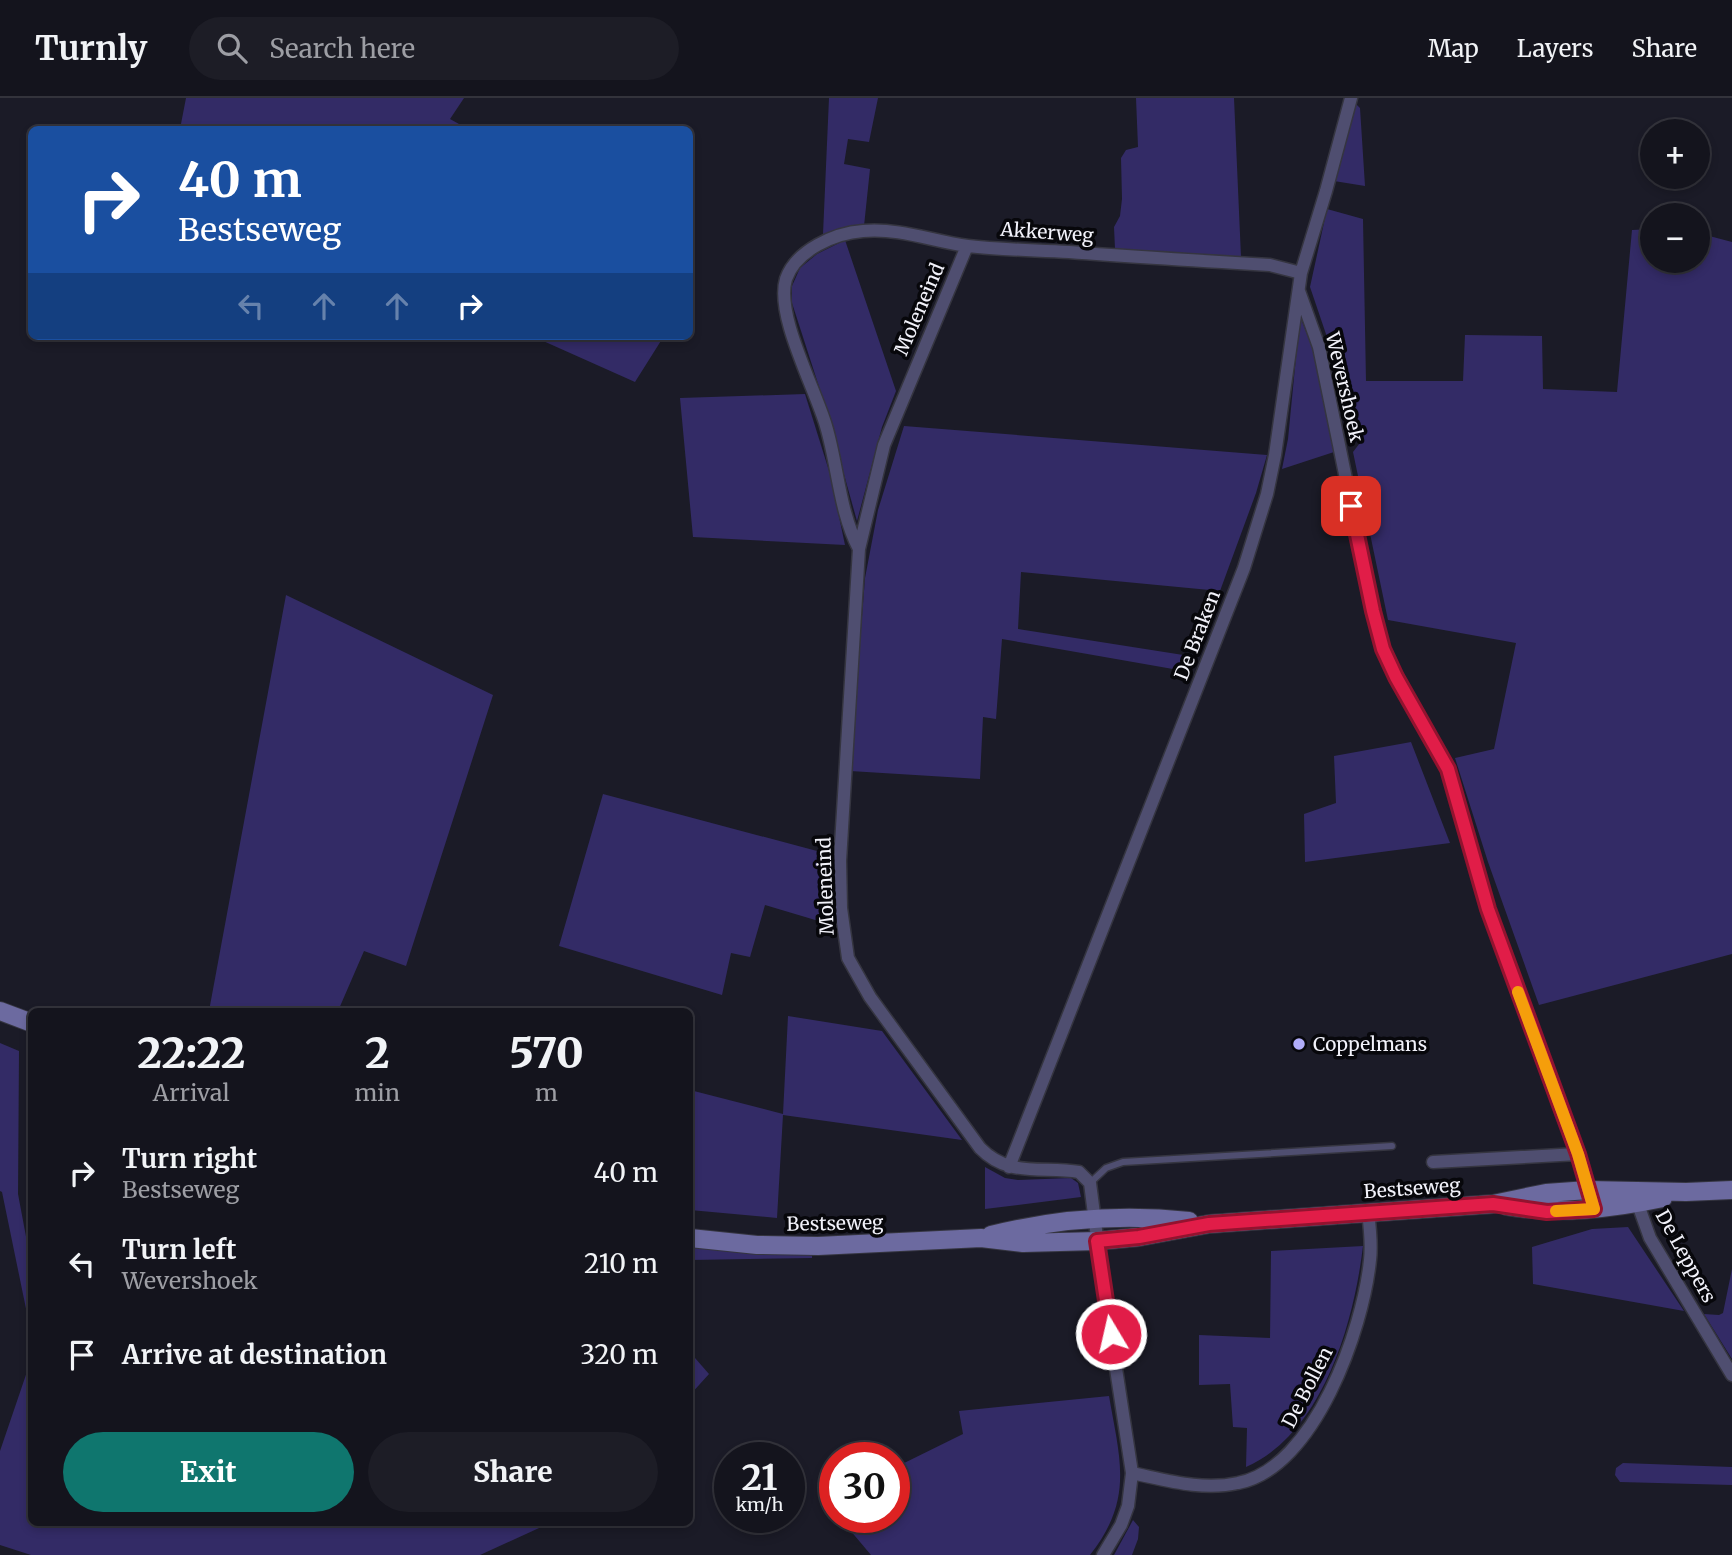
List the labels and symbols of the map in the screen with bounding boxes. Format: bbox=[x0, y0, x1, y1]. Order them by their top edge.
street label: Akkerweg bbox=[999, 217, 1095, 247]
street label: Moleneind bbox=[889, 259, 949, 359]
street label: Wevershoek bbox=[1320, 329, 1369, 444]
pin bbox=[1321, 476, 1381, 536]
street label: De Braken bbox=[1169, 586, 1225, 683]
street label: Moleneind bbox=[811, 837, 839, 935]
place label: Coppelmans bbox=[1313, 1032, 1427, 1056]
marker: Coppelmans bbox=[1291, 1036, 1307, 1052]
street label: Bestseweg bbox=[1363, 1173, 1462, 1203]
street label: De Leppers bbox=[1651, 1205, 1721, 1307]
street label: Bestseweg bbox=[786, 1210, 884, 1236]
position arrow bbox=[1074, 1297, 1148, 1371]
street label: De Bollen bbox=[1276, 1342, 1338, 1431]
speed limit sign: 30 bbox=[819, 1442, 910, 1533]

